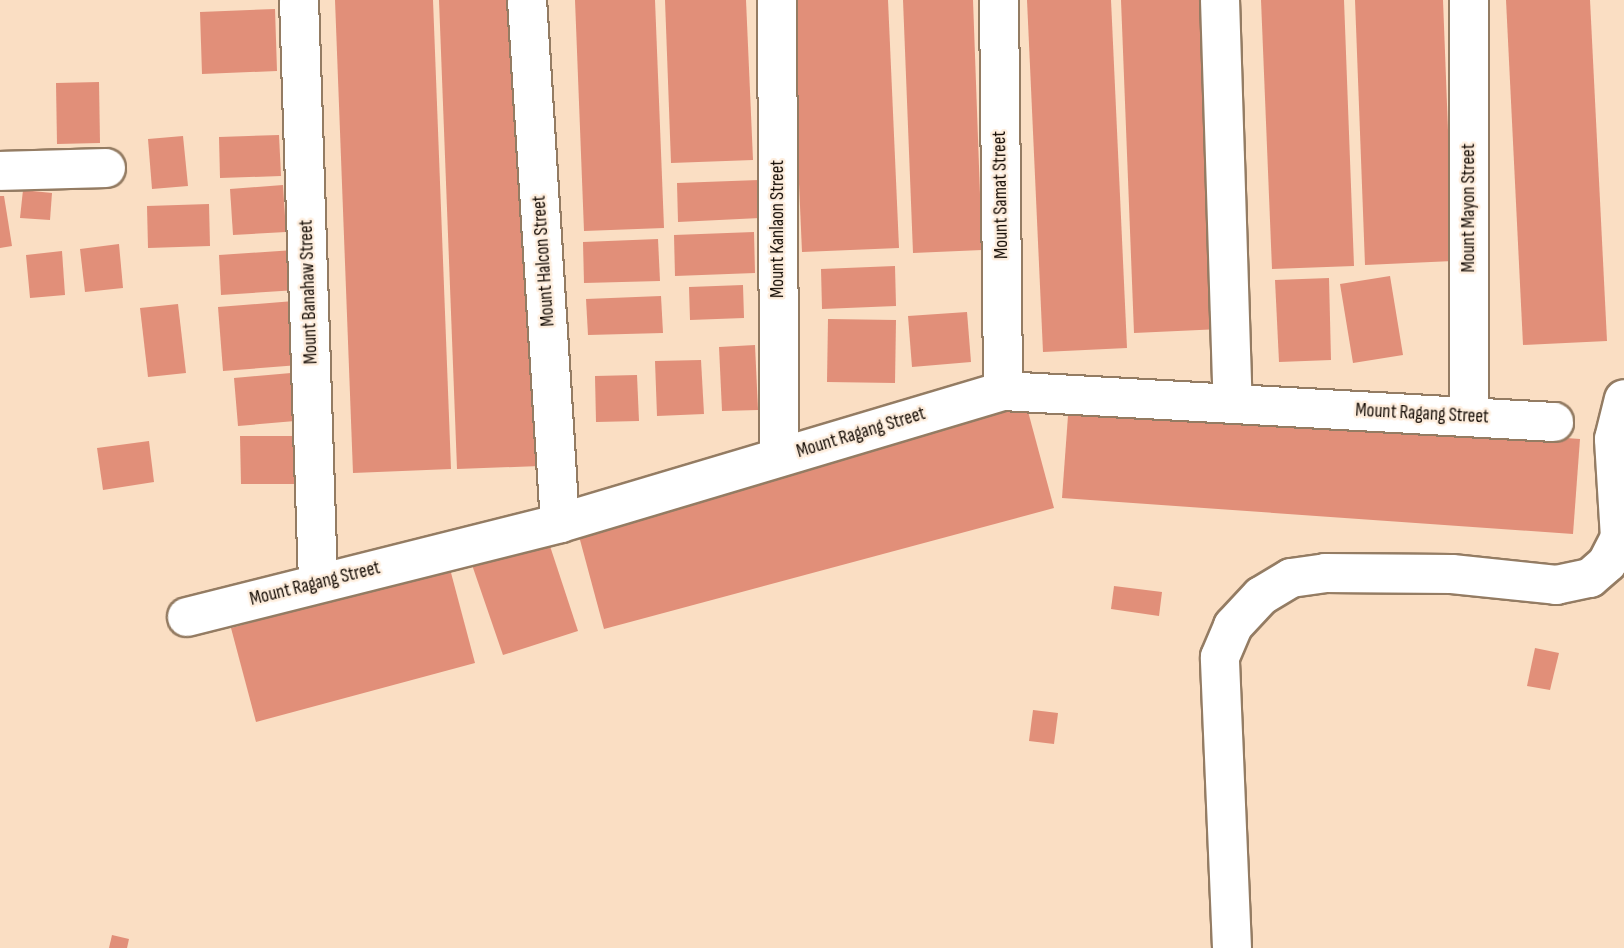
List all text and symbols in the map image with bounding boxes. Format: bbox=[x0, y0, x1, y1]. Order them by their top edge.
street label: Mount Samat Street bbox=[988, 131, 1014, 259]
street label: Mount Mayon Street bbox=[1458, 144, 1480, 272]
street label: Mount Kanlaon Street bbox=[767, 160, 789, 298]
street label: Mount Halcon Street bbox=[528, 195, 560, 327]
street label: Mount Banahaw Street bbox=[295, 219, 323, 365]
street label: Mount Ragang Street bbox=[1355, 399, 1489, 429]
street label: Mount Ragang Street bbox=[794, 403, 928, 463]
street label: Mount Ragang Street bbox=[247, 557, 383, 611]

